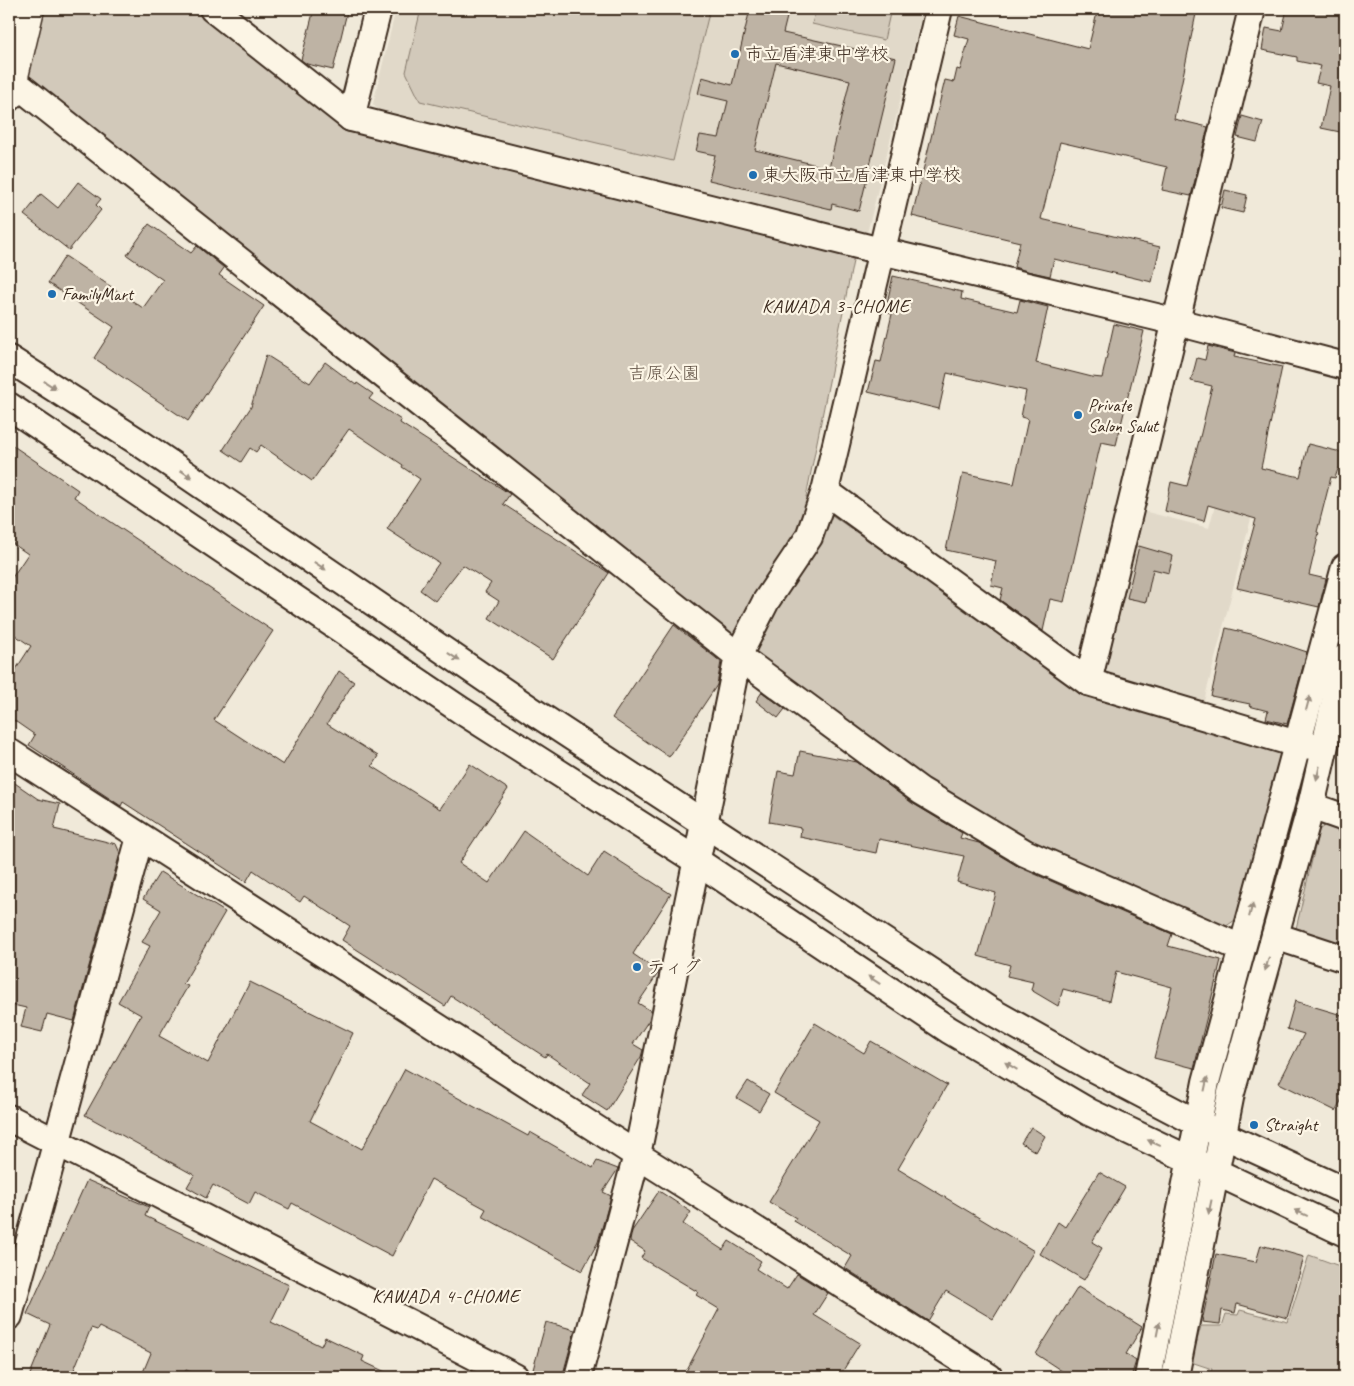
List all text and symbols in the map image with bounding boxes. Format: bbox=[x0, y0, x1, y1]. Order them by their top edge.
place label: 市立盾津東中学校 bbox=[745, 43, 889, 65]
marker: 市立盾津東中学校 bbox=[729, 48, 741, 60]
place label: 東大阪市立盾津東中学校 bbox=[763, 164, 961, 186]
marker: 東大阪市立盾津東中学校 bbox=[747, 169, 759, 181]
place label: FamilyMart bbox=[62, 283, 135, 305]
marker: FamilyMart bbox=[46, 288, 58, 300]
district label: KAWADA 3-CHOME bbox=[762, 294, 912, 318]
park label: 吉原公園 bbox=[628, 362, 700, 384]
one-way arrow bbox=[43, 380, 56, 390]
place label: Private Salon Salut bbox=[1088, 394, 1160, 437]
marker: Private Salon Salut bbox=[1072, 409, 1084, 421]
one-way arrow bbox=[179, 469, 192, 479]
one-way arrow bbox=[313, 561, 327, 571]
one-way arrow bbox=[447, 653, 461, 662]
one-way arrow bbox=[1304, 695, 1312, 710]
one-way arrow bbox=[1314, 766, 1322, 781]
one-way arrow bbox=[1247, 902, 1255, 917]
place label: ティグ bbox=[647, 956, 701, 978]
one-way arrow bbox=[1263, 957, 1271, 972]
marker: ティグ bbox=[631, 961, 643, 973]
one-way arrow bbox=[867, 975, 881, 984]
one-way arrow bbox=[1005, 1062, 1018, 1071]
one-way arrow bbox=[1202, 1077, 1210, 1092]
place label: Straight bbox=[1264, 1114, 1320, 1136]
marker: Straight bbox=[1248, 1119, 1260, 1131]
one-way arrow bbox=[1147, 1139, 1161, 1147]
one-way arrow bbox=[1205, 1200, 1213, 1216]
one-way arrow bbox=[1294, 1209, 1308, 1217]
district label: KAWADA 4-CHOME bbox=[372, 1284, 522, 1308]
one-way arrow bbox=[1154, 1322, 1162, 1337]

